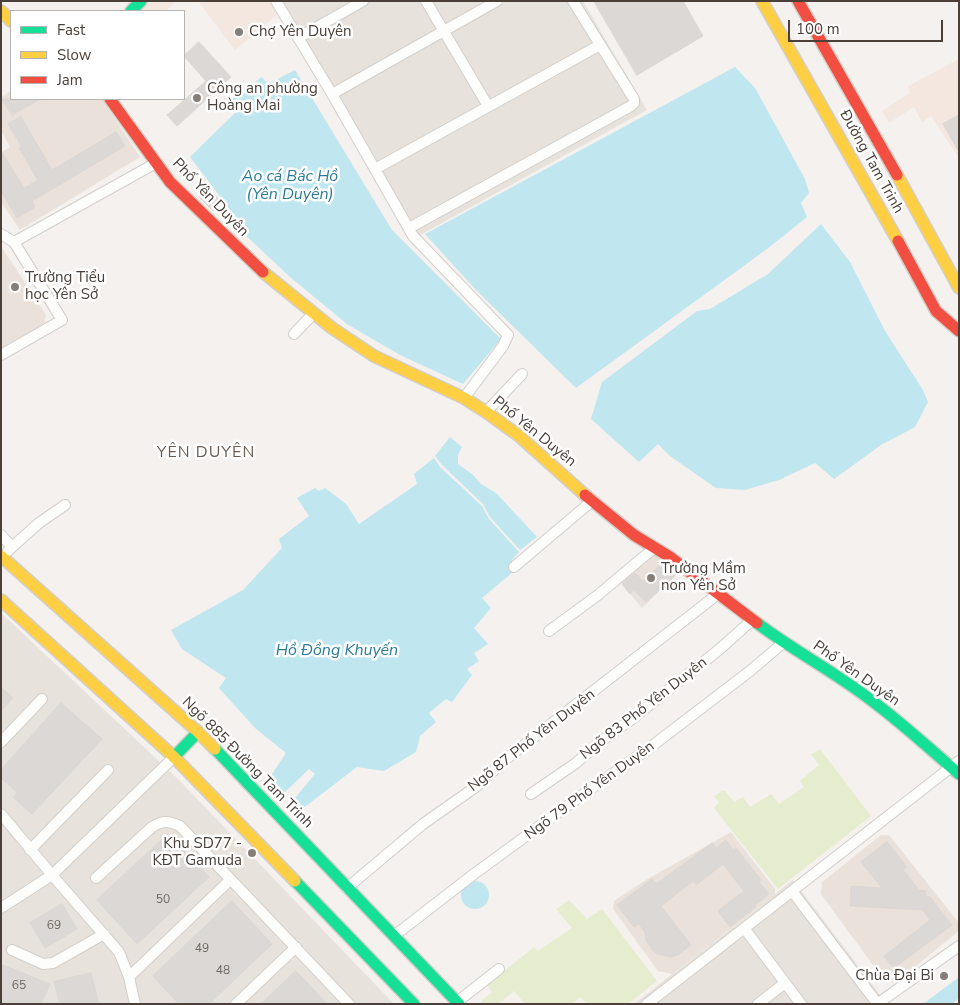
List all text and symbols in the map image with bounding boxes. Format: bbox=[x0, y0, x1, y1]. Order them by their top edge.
legend bbox=[10, 10, 185, 100]
scale bar bbox=[790, 10, 945, 42]
text: 100 m bbox=[796, 19, 840, 39]
text: Fast bbox=[57, 20, 85, 40]
place label: Chợ Yên Duyên bbox=[249, 23, 352, 41]
marker: Chợ Yên Duyên bbox=[233, 26, 245, 38]
text: Slow bbox=[57, 45, 91, 65]
text: Jam bbox=[57, 70, 83, 90]
place label: Công an phường Hoàng Mai bbox=[207, 80, 318, 115]
marker: Công an phường Hoàng Mai bbox=[191, 92, 203, 104]
street label: Đường Tam Trinh bbox=[835, 107, 907, 217]
street label: Phố Yên Duyên bbox=[168, 155, 252, 241]
water label: Ao cá Bác Hồ (Yên Duyên) bbox=[242, 167, 338, 205]
place label: Trường Tiểu học Yên Sở bbox=[25, 269, 105, 304]
marker: Trường Tiểu học Yên Sở bbox=[9, 281, 21, 293]
street label: Phố Yên Duyên bbox=[489, 393, 579, 471]
district label: YÊN DUYÊN bbox=[156, 443, 256, 463]
place label: Trường Mầm non Yên Sở bbox=[661, 560, 746, 595]
marker: Trường Mầm non Yên Sở bbox=[645, 572, 657, 584]
street label: Phố Yên Duyên bbox=[809, 637, 903, 711]
water label: Hồ Đồng Khuyến bbox=[276, 641, 398, 661]
street label: Ngõ 83 Phố Yên Duyên bbox=[577, 654, 711, 764]
street label: Ngõ 87 Phố Yên Duyên bbox=[465, 686, 599, 796]
street label: Ngõ 885 Đường Tam Trinh bbox=[178, 694, 316, 832]
street label: Ngõ 79 Phố Yên Duyên bbox=[522, 738, 658, 844]
place label: Khu SD77 - KĐT Gamuda bbox=[152, 835, 242, 870]
marker: Khu SD77 - KĐT Gamuda bbox=[246, 847, 258, 859]
house number: 50 bbox=[156, 893, 170, 907]
house number: 69 bbox=[47, 919, 61, 933]
house number: 49 bbox=[195, 942, 209, 956]
house number: 48 bbox=[216, 964, 230, 978]
place label: Chùa Đại Bi bbox=[855, 967, 934, 985]
marker: Chùa Đại Bi bbox=[938, 970, 950, 982]
house number: 65 bbox=[12, 979, 26, 993]

